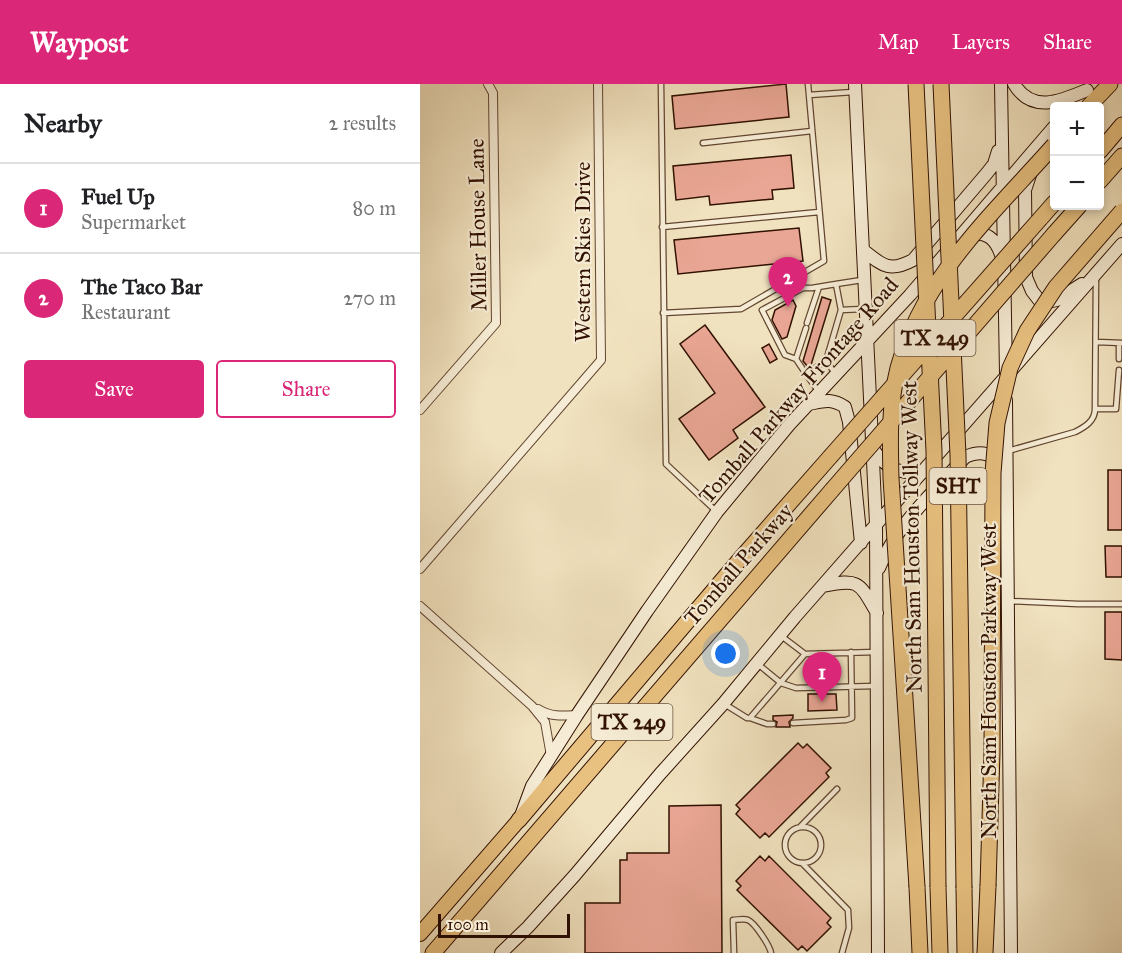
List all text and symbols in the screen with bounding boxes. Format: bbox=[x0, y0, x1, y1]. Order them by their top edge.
text: Waypost bbox=[30, 25, 128, 60]
text: Map bbox=[878, 29, 919, 55]
text: Layers bbox=[952, 29, 1010, 55]
text: Share bbox=[1043, 29, 1092, 55]
map controls bbox=[1050, 102, 1104, 210]
button: + bbox=[1050, 102, 1104, 156]
text: Nearby bbox=[24, 107, 102, 139]
text: 2 results bbox=[328, 111, 396, 135]
street label: Miller House Lane bbox=[462, 138, 493, 312]
button: − bbox=[1050, 156, 1104, 210]
street label: Western Skies Drive bbox=[569, 162, 596, 342]
text: Fuel Up bbox=[81, 183, 155, 210]
text: 1 bbox=[40, 196, 47, 220]
text: 80 m bbox=[353, 196, 396, 220]
text: Supermarket bbox=[81, 210, 186, 234]
pin: 2 bbox=[768, 258, 808, 307]
street label: Tomball Parkway Frontage Road bbox=[693, 272, 904, 509]
text: The Taco Bar bbox=[81, 273, 203, 300]
text: 2 bbox=[39, 286, 48, 310]
text: 270 m bbox=[343, 286, 396, 310]
text: Restaurant bbox=[81, 300, 171, 324]
road number: TX 249 bbox=[894, 320, 976, 356]
button: Save bbox=[24, 360, 204, 418]
button: Share bbox=[216, 360, 396, 418]
street label: North Sam Houston Tollway West bbox=[895, 380, 928, 693]
road number: SHT bbox=[930, 468, 986, 504]
street label: Tomball Parkway bbox=[678, 497, 799, 631]
street label: North Sam Houston Parkway West bbox=[975, 523, 1002, 839]
your location bbox=[711, 639, 740, 668]
pin: 1 bbox=[802, 652, 842, 702]
road number: TX 249 bbox=[592, 704, 672, 740]
scale bar bbox=[438, 911, 570, 938]
text: 100 m bbox=[447, 915, 489, 934]

